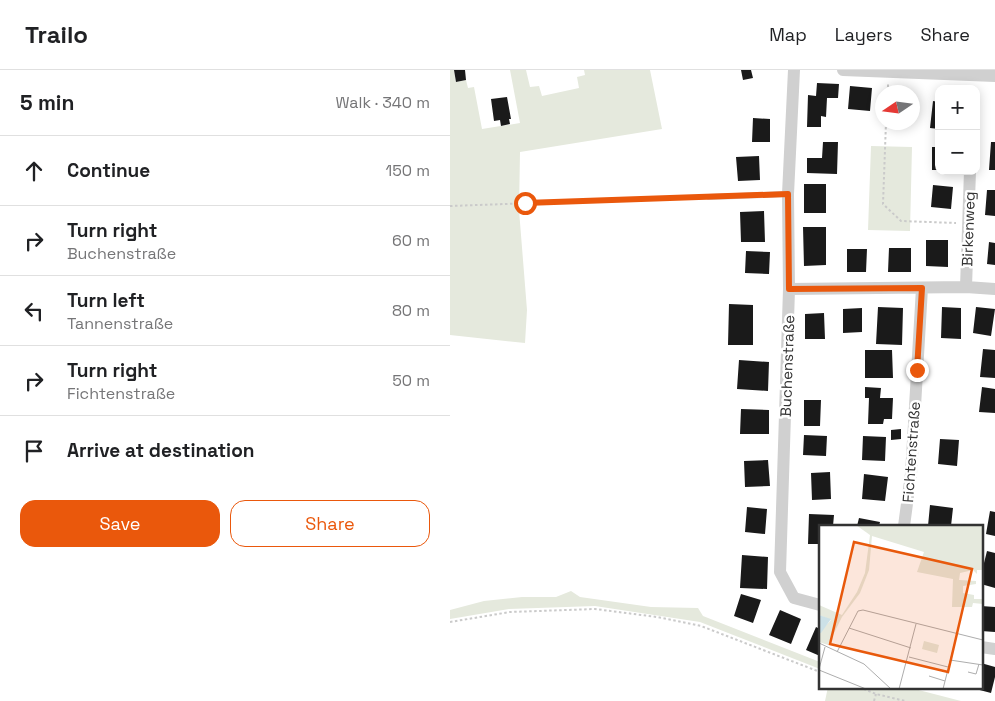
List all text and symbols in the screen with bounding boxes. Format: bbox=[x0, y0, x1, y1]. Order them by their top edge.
text: Trailo bbox=[25, 19, 88, 50]
text: Map bbox=[769, 23, 807, 46]
text: Layers bbox=[835, 23, 892, 46]
text: Share bbox=[920, 23, 970, 46]
north arrow bbox=[875, 85, 920, 130]
map controls bbox=[935, 85, 980, 175]
button: + bbox=[935, 85, 980, 130]
text: 5 min bbox=[20, 89, 74, 116]
text: Walk · 340 m bbox=[335, 92, 430, 113]
button: − bbox=[935, 130, 980, 175]
icon: ahead bbox=[20, 157, 48, 185]
text: Continue bbox=[67, 158, 150, 183]
text: 150 m bbox=[386, 160, 430, 181]
street label: Birkenweg bbox=[957, 191, 979, 267]
route start bbox=[514, 192, 537, 215]
text: Turn right bbox=[67, 218, 157, 243]
icon: right bbox=[20, 227, 48, 255]
text: 60 m bbox=[392, 230, 430, 251]
text: Buchenstraße bbox=[67, 243, 176, 264]
text: Turn left bbox=[67, 288, 145, 313]
icon: left bbox=[20, 297, 48, 325]
text: 80 m bbox=[392, 300, 430, 321]
text: Tannenstraße bbox=[67, 313, 173, 334]
street label: Buchenstraße bbox=[776, 314, 798, 417]
text: Turn right bbox=[67, 358, 157, 383]
route end bbox=[906, 359, 929, 382]
icon: right bbox=[20, 367, 48, 395]
text: 50 m bbox=[392, 370, 430, 391]
text: Fichtenstraße bbox=[67, 383, 175, 404]
street label: Fichtenstraße bbox=[898, 401, 924, 503]
icon: arrive bbox=[20, 437, 48, 465]
text: Arrive at destination bbox=[67, 438, 255, 463]
button: Save bbox=[20, 500, 220, 547]
button: Share bbox=[230, 500, 430, 547]
inset map bbox=[819, 525, 982, 688]

